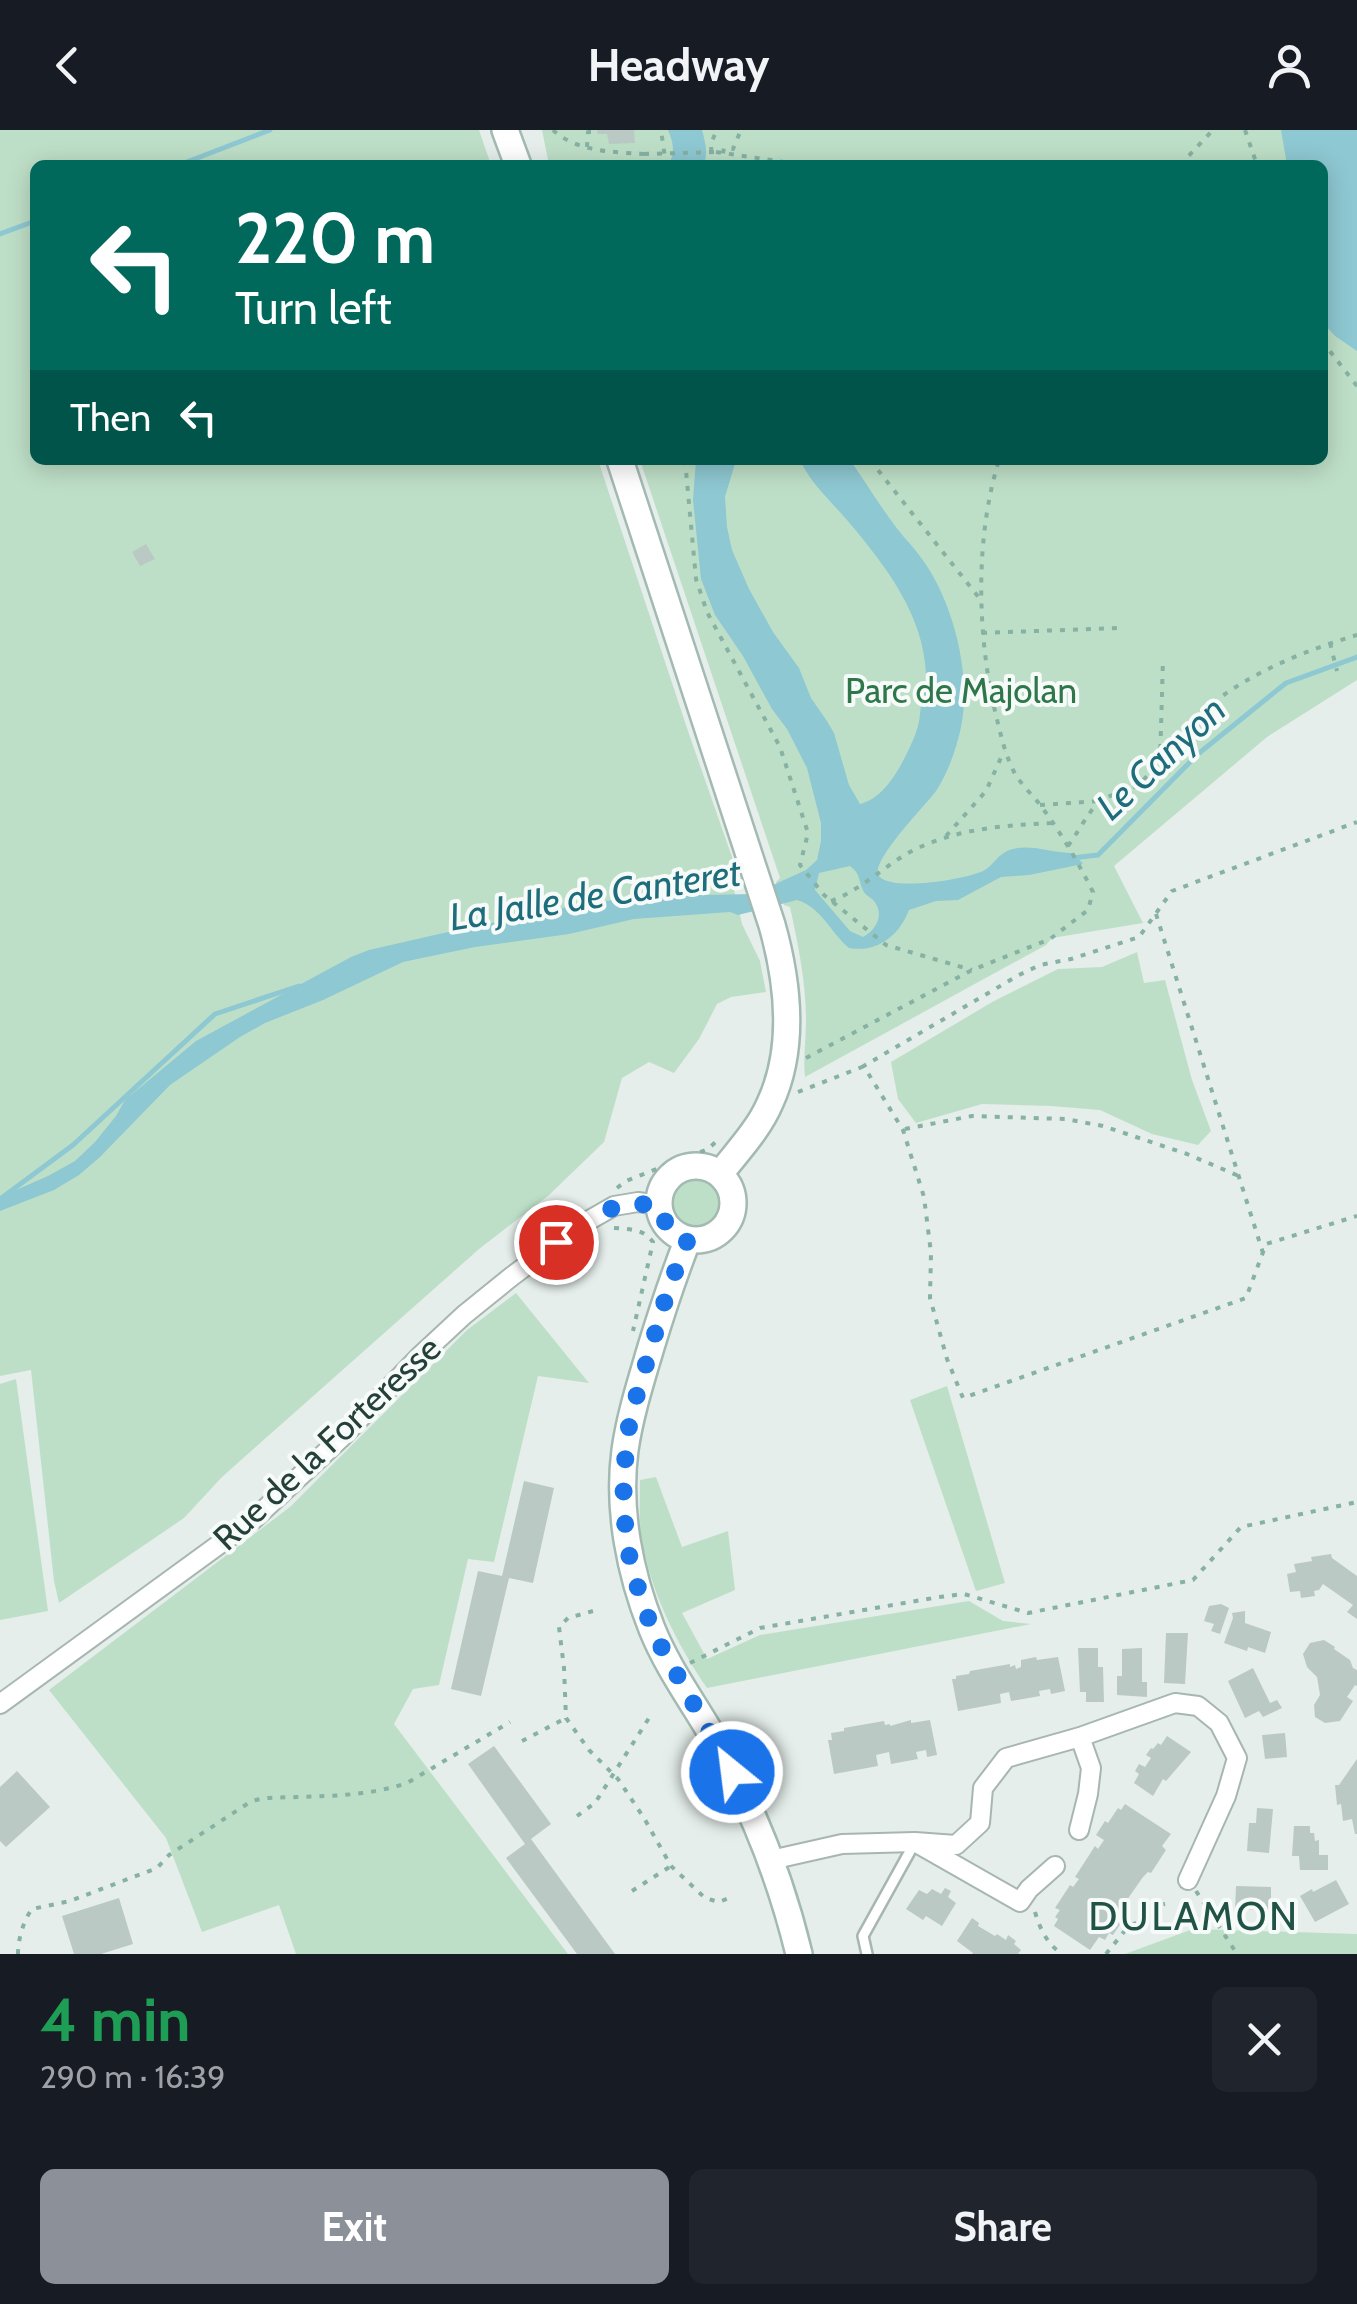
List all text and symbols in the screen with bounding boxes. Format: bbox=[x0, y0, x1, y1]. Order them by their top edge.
icon: back bbox=[40, 38, 95, 93]
text: Headway bbox=[588, 38, 769, 92]
icon: person bbox=[1262, 38, 1317, 93]
text: 220 m bbox=[235, 195, 435, 281]
icon: left bbox=[70, 200, 200, 330]
text: Turn left bbox=[235, 281, 392, 335]
icon: left bbox=[171, 390, 226, 445]
text: Then bbox=[70, 394, 151, 441]
park label: Parc de Majolan bbox=[845, 669, 1077, 712]
water label: Le Canyon bbox=[1086, 686, 1235, 829]
water label: La Jalle de Canteret bbox=[446, 848, 745, 941]
pin bbox=[514, 1200, 599, 1285]
icon: arrive bbox=[529, 1215, 584, 1270]
street label: Rue de la Forteresse bbox=[204, 1326, 449, 1559]
position arrow bbox=[680, 1720, 784, 1824]
district label: DULAMON bbox=[1088, 1891, 1300, 1940]
text: 4 min bbox=[40, 1983, 190, 2056]
button: close bbox=[1212, 1987, 1317, 2092]
text: 290 m · 16:39 bbox=[40, 2057, 225, 2096]
button: Exit bbox=[40, 2169, 669, 2284]
button: Share bbox=[689, 2169, 1317, 2284]

